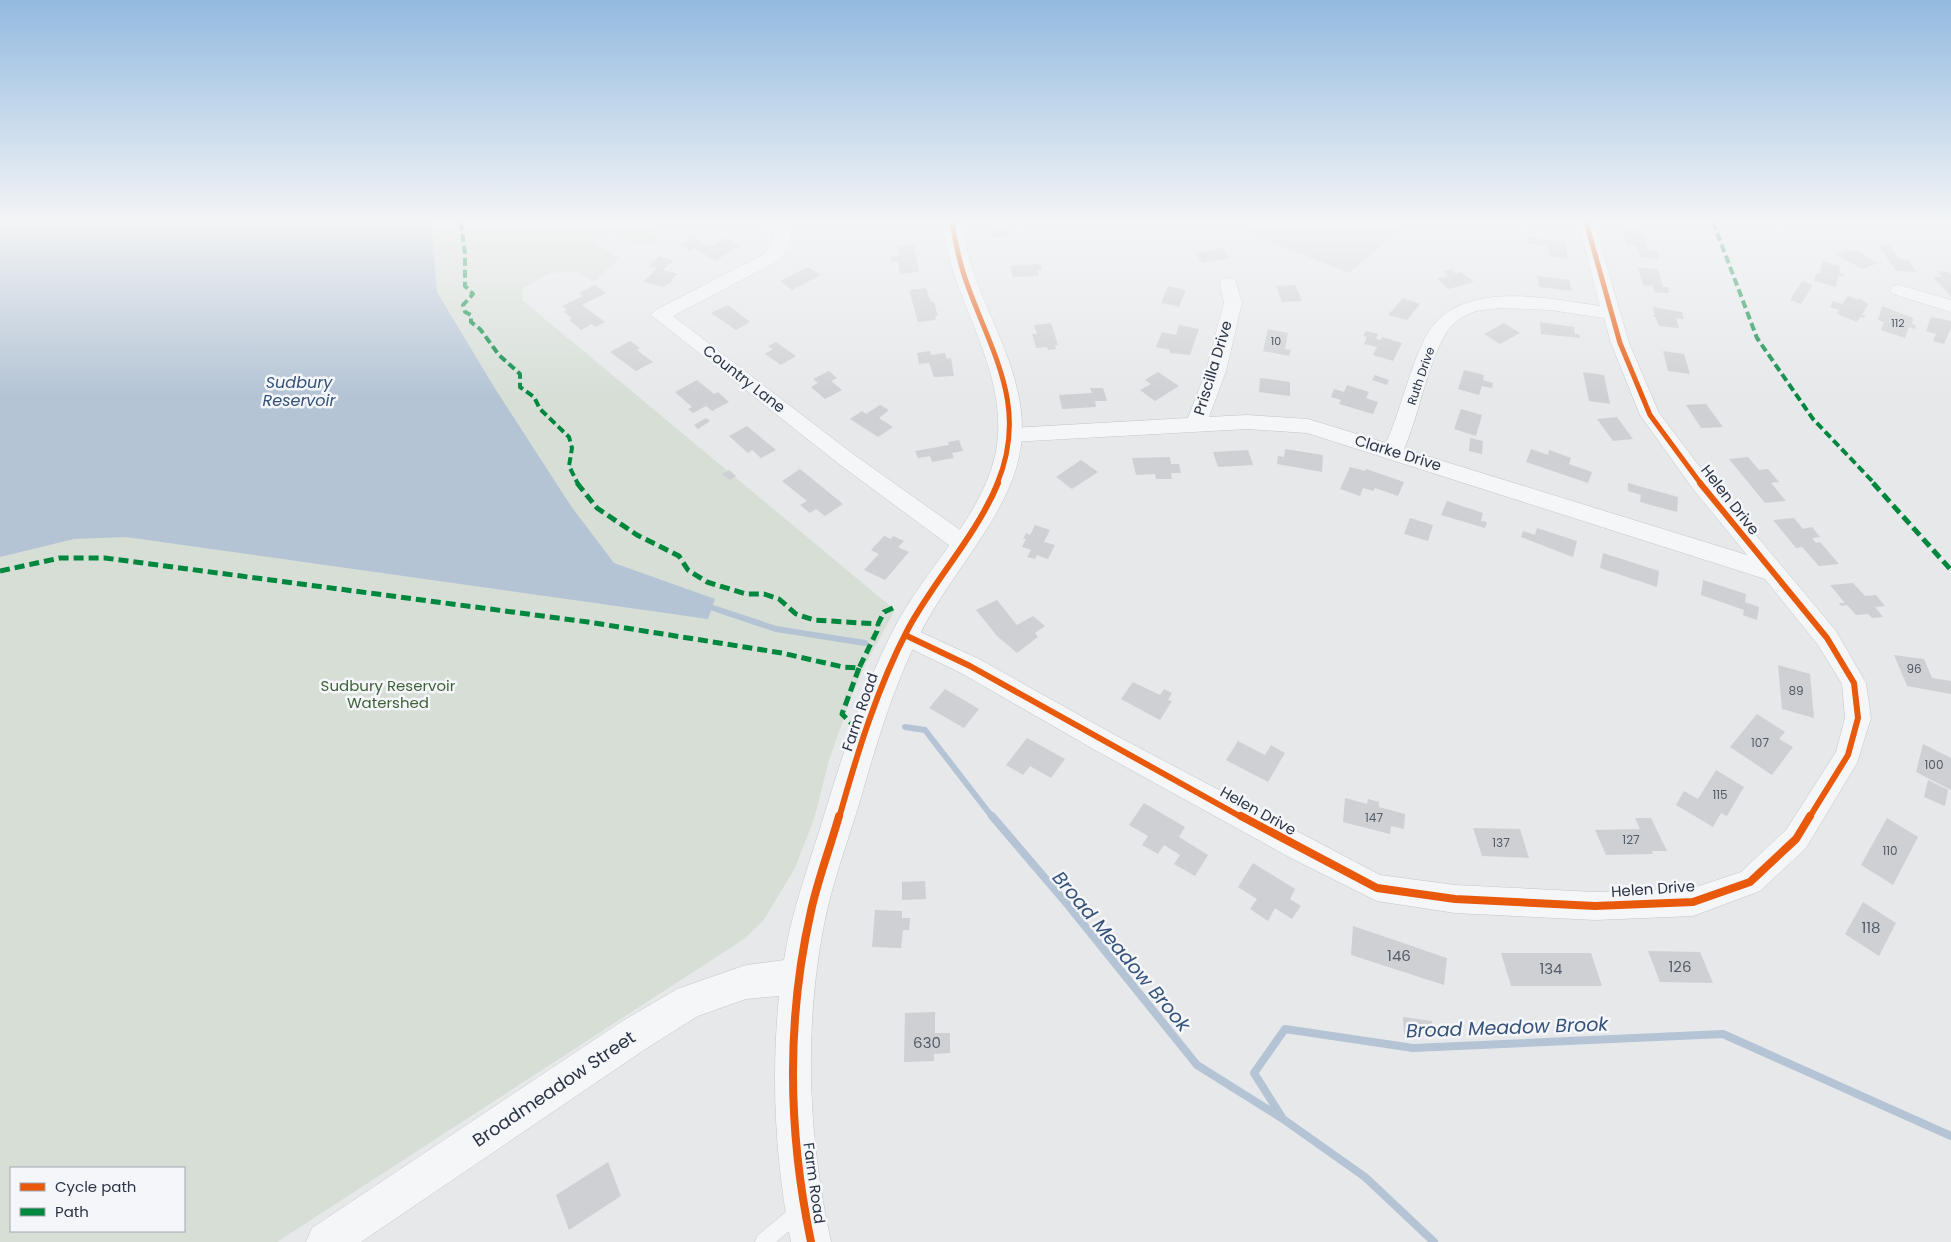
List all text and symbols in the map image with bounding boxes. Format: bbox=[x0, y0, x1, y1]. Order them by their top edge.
house number: 112 bbox=[1891, 315, 1905, 331]
street label: Priscilla Drive bbox=[1188, 318, 1237, 418]
house number: 10 bbox=[1271, 333, 1281, 349]
street label: Country Lane bbox=[699, 340, 790, 417]
street label: Ruth Drive bbox=[1403, 345, 1438, 407]
water label: Sudbury Reservoir bbox=[262, 371, 337, 412]
street label: Clarke Drive bbox=[1352, 429, 1444, 476]
street label: Helen Drive bbox=[1696, 460, 1764, 539]
house number: 96 bbox=[1906, 660, 1922, 677]
street label: Farm Road bbox=[836, 670, 883, 754]
park label: Sudbury Reservoir Watershed bbox=[321, 675, 456, 713]
house number: 89 bbox=[1788, 682, 1804, 699]
house number: 107 bbox=[1751, 734, 1769, 751]
house number: 100 bbox=[1925, 756, 1943, 773]
street label: Helen Drive bbox=[1216, 781, 1300, 840]
house number: 115 bbox=[1712, 786, 1728, 803]
house number: 147 bbox=[1365, 809, 1383, 826]
house number: 127 bbox=[1622, 831, 1640, 848]
house number: 137 bbox=[1492, 834, 1510, 851]
house number: 110 bbox=[1882, 842, 1898, 859]
water label: Broad Meadow Brook bbox=[1046, 865, 1198, 1038]
street label: Helen Drive bbox=[1610, 875, 1696, 902]
house number: 118 bbox=[1861, 917, 1881, 938]
house number: 146 bbox=[1387, 945, 1411, 966]
house number: 126 bbox=[1669, 956, 1691, 977]
house number: 134 bbox=[1539, 958, 1563, 979]
water label: Broad Meadow Brook bbox=[1405, 1010, 1610, 1045]
street label: Broadmeadow Street bbox=[467, 1025, 640, 1152]
house number: 630 bbox=[913, 1032, 941, 1053]
street label: Farm Road bbox=[798, 1141, 831, 1225]
legend bbox=[10, 1167, 185, 1232]
text: Cycle path bbox=[55, 1176, 136, 1197]
text: Path bbox=[55, 1201, 89, 1222]

